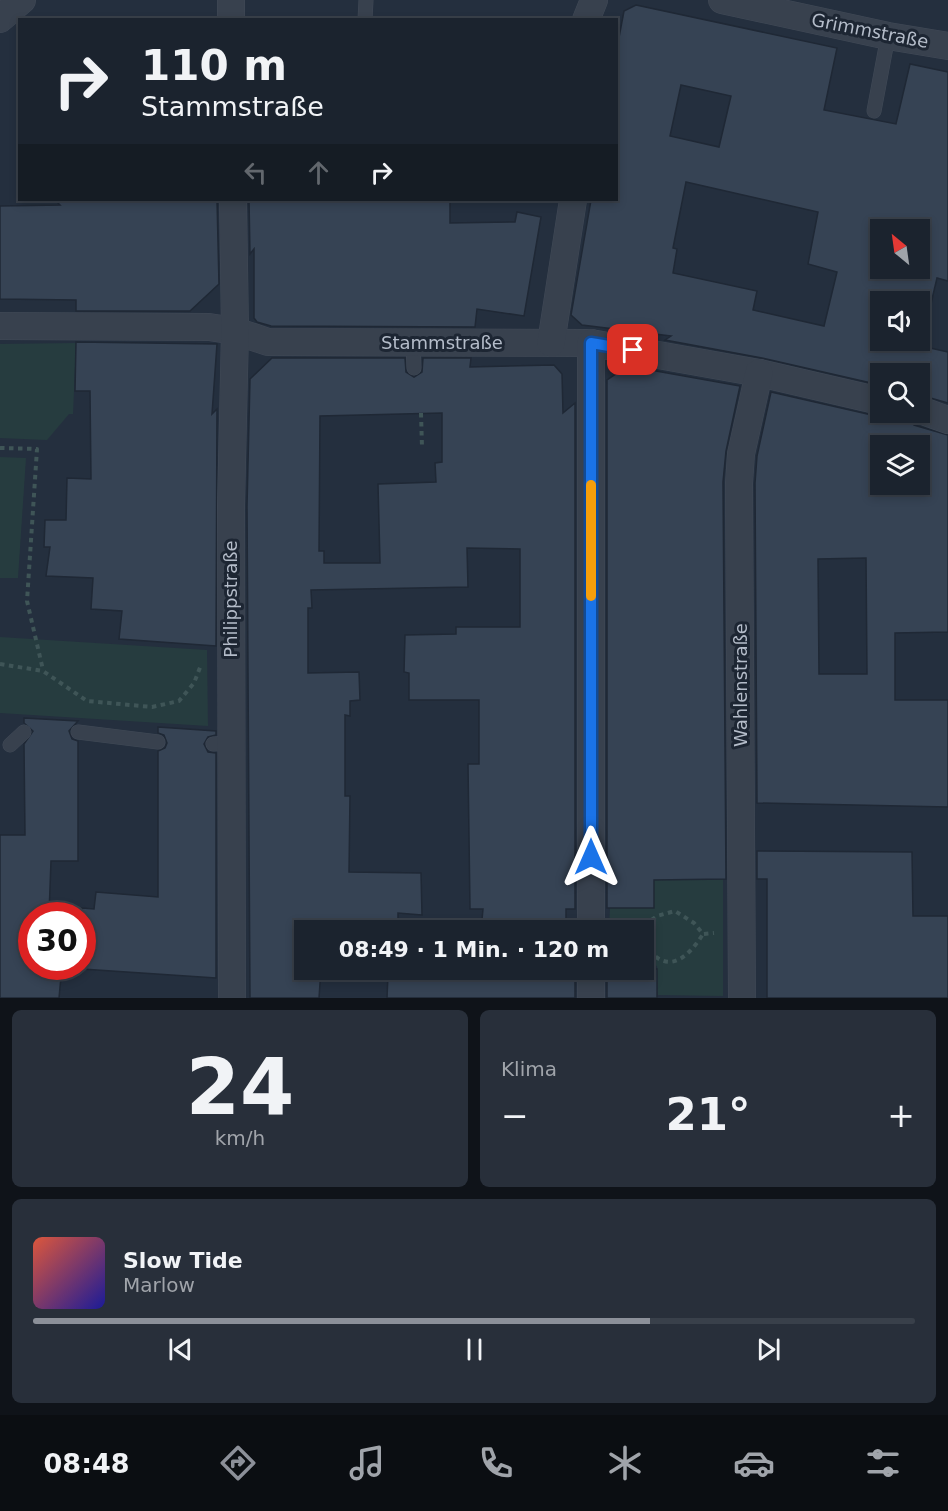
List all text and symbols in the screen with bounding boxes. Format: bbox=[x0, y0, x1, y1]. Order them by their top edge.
street label: Grimmstraße bbox=[810, 9, 930, 52]
text: 110 m bbox=[141, 41, 287, 90]
icon: right bbox=[42, 42, 120, 120]
text: Stammstraße bbox=[141, 91, 324, 122]
icon: left bbox=[239, 156, 272, 189]
icon: ahead bbox=[302, 156, 335, 189]
icon: right bbox=[365, 156, 398, 189]
north arrow bbox=[870, 219, 930, 279]
map controls bbox=[870, 219, 930, 495]
button: sound bbox=[870, 291, 930, 351]
pin bbox=[607, 324, 658, 375]
street label: Stammstraße bbox=[381, 332, 503, 353]
icon: arrive bbox=[616, 333, 649, 366]
button: search bbox=[870, 363, 930, 423]
button: layers bbox=[870, 435, 930, 495]
street label: Philippstraße bbox=[220, 540, 241, 658]
street label: Wahlenstraße bbox=[730, 623, 751, 747]
position arrow bbox=[559, 825, 623, 889]
speed limit sign: 30 bbox=[18, 902, 96, 980]
text: 08:49 · 1 Min. · 120 m bbox=[339, 937, 609, 962]
text: 24 bbox=[186, 1042, 294, 1132]
text: Klima bbox=[501, 1057, 557, 1081]
text: 21° bbox=[665, 1088, 751, 1141]
text: − bbox=[501, 1096, 529, 1135]
text: + bbox=[887, 1096, 915, 1135]
text: km/h bbox=[215, 1126, 265, 1150]
text: Slow Tide bbox=[123, 1248, 243, 1273]
text: Marlow bbox=[123, 1273, 195, 1297]
icon: previous bbox=[164, 1333, 197, 1366]
icon: pause bbox=[458, 1333, 491, 1366]
icon: next bbox=[752, 1333, 785, 1366]
icon: directions bbox=[217, 1442, 259, 1484]
icon: music bbox=[346, 1442, 388, 1484]
icon: phone bbox=[475, 1442, 517, 1484]
icon: climate bbox=[604, 1442, 646, 1484]
icon: car bbox=[733, 1442, 775, 1484]
icon: filters bbox=[862, 1442, 904, 1484]
text: 08:48 bbox=[44, 1448, 130, 1479]

